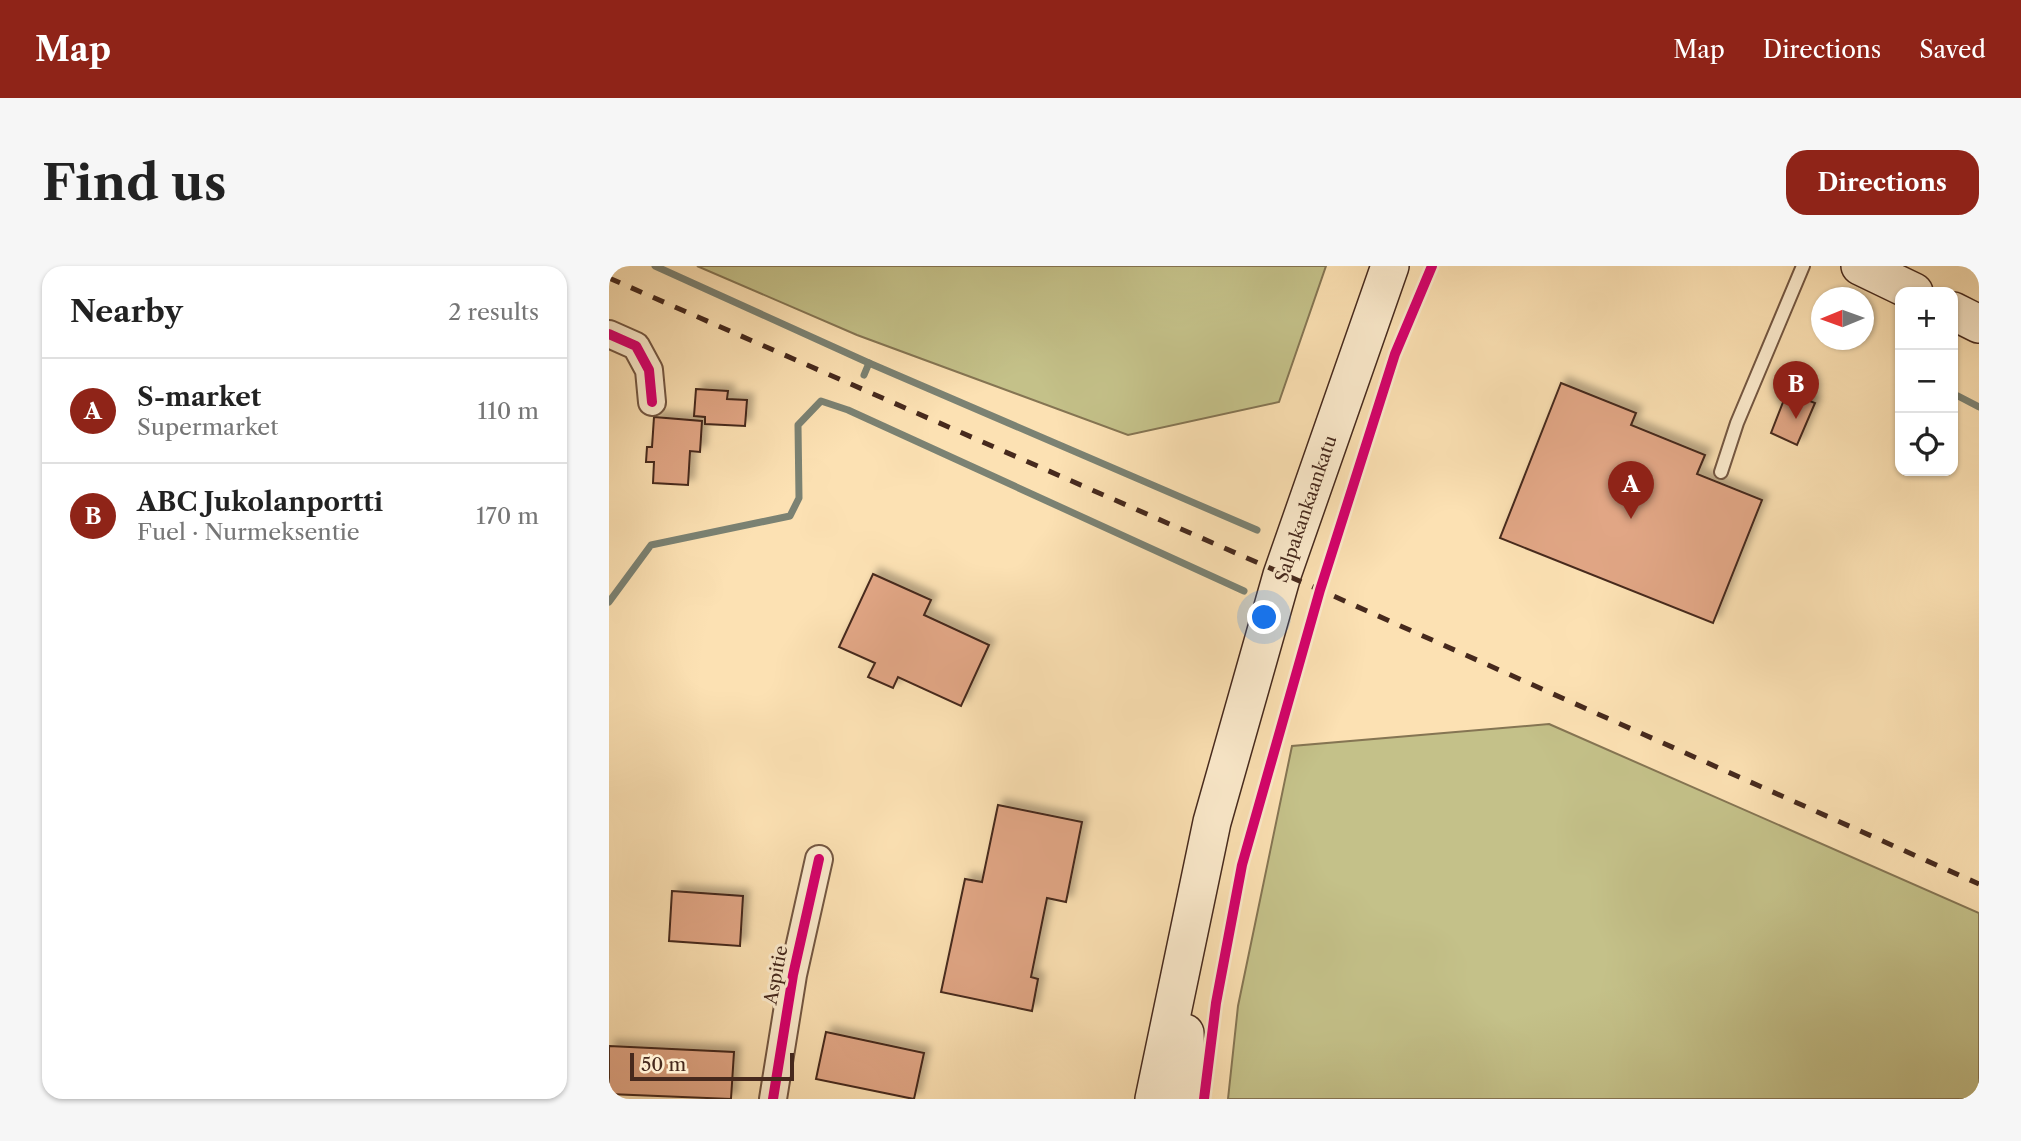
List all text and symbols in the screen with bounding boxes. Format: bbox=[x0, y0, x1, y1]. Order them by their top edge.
text: Map bbox=[35, 29, 111, 70]
text: Map bbox=[1673, 35, 1725, 64]
text: Directions bbox=[1763, 35, 1881, 64]
text: Saved bbox=[1919, 35, 1986, 64]
button: Directions bbox=[1786, 150, 1979, 215]
text: Find us bbox=[42, 152, 226, 213]
north arrow bbox=[1811, 287, 1874, 350]
map controls bbox=[1895, 287, 1958, 476]
button: + bbox=[1895, 287, 1958, 350]
text: Nearby bbox=[70, 293, 183, 330]
text: 2 results bbox=[448, 298, 539, 326]
button: − bbox=[1895, 350, 1958, 413]
pin: B bbox=[1773, 361, 1819, 419]
text: S-market bbox=[137, 381, 261, 413]
text: A bbox=[84, 397, 102, 425]
text: 110 m bbox=[478, 397, 539, 425]
text: Supermarket bbox=[137, 413, 278, 441]
button: locate bbox=[1895, 413, 1958, 476]
street label: Salpakankaankatu bbox=[1270, 433, 1342, 585]
pin: A bbox=[1608, 461, 1654, 519]
text: ABC Jukolanportti bbox=[137, 486, 383, 518]
text: B bbox=[84, 502, 102, 530]
text: 170 m bbox=[476, 502, 539, 530]
text: Fuel · Nurmeksentie bbox=[137, 518, 360, 546]
your location bbox=[1247, 600, 1281, 634]
street label: Aspitie bbox=[759, 944, 792, 1007]
scale bar bbox=[630, 1050, 795, 1082]
text: 50 m bbox=[641, 1053, 686, 1076]

